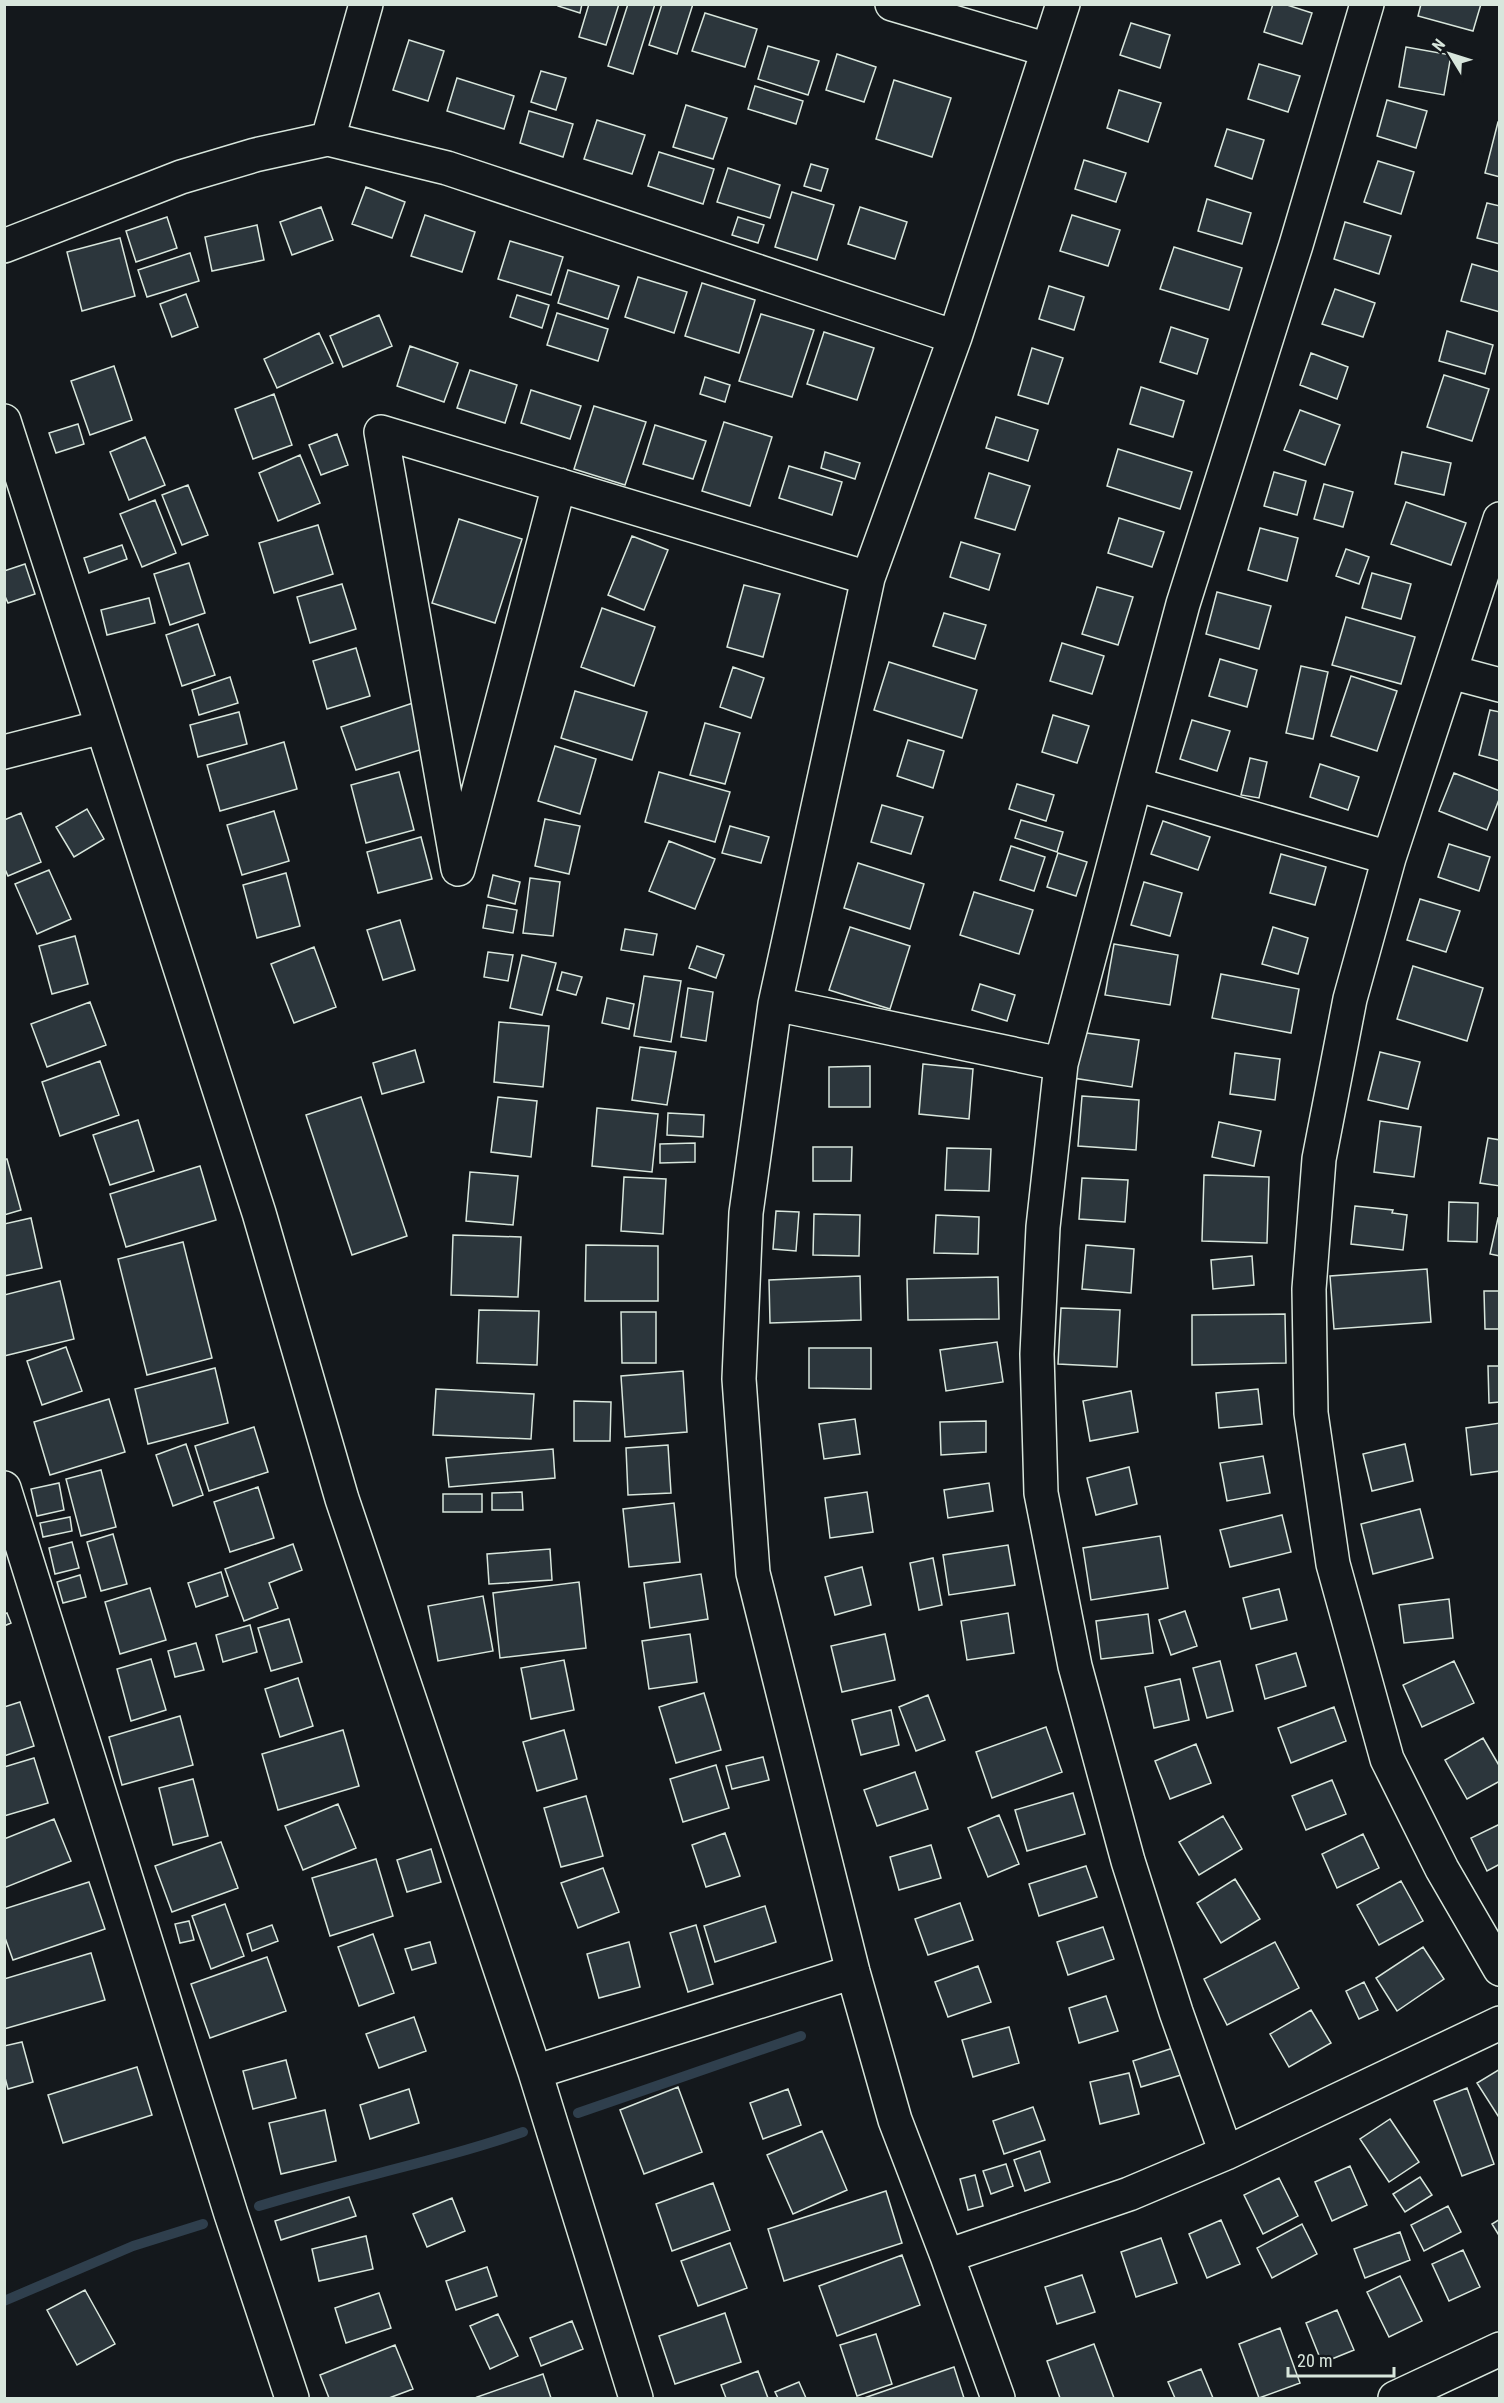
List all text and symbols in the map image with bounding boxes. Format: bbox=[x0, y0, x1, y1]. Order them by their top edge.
north arrow bbox=[1420, 24, 1480, 84]
text: N bbox=[1428, 35, 1449, 55]
scale bar bbox=[1288, 2340, 1394, 2378]
text: 20 m bbox=[1297, 2350, 1332, 2371]

